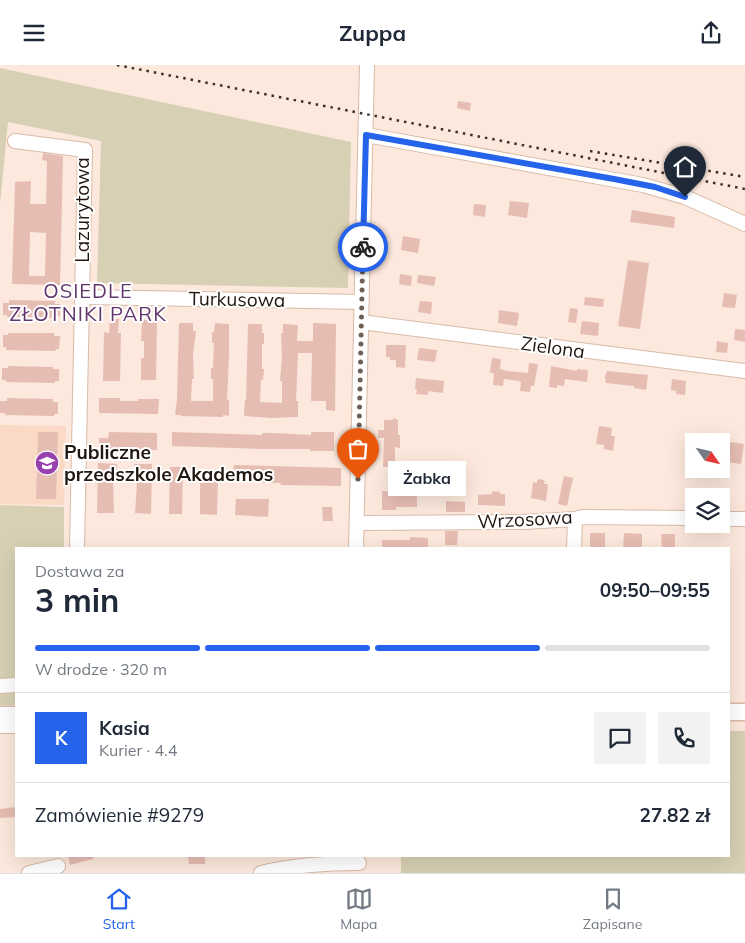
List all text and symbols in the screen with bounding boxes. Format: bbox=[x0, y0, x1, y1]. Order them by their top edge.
icon: menu bbox=[20, 19, 48, 47]
text: Zuppa bbox=[339, 19, 406, 47]
icon: share bbox=[697, 19, 725, 47]
pin bbox=[664, 146, 706, 197]
icon: home bbox=[671, 153, 699, 181]
street label: Lazurytowa bbox=[70, 157, 94, 263]
courier bbox=[338, 222, 388, 272]
icon: bike bbox=[349, 233, 377, 261]
district label: OSIEDLE ZŁOTNIKI PARK bbox=[9, 278, 167, 326]
street label: Turkusowa bbox=[189, 286, 285, 312]
street label: Zielona bbox=[520, 331, 586, 363]
pin bbox=[337, 428, 379, 479]
north arrow bbox=[685, 433, 730, 477]
map controls bbox=[685, 433, 730, 533]
icon: bag bbox=[344, 435, 372, 463]
place label: Publiczne przedszkole Akademos bbox=[64, 440, 273, 486]
school or university icon: Publiczne przedszkole Akademos bbox=[34, 450, 60, 476]
callout: Żabka bbox=[388, 461, 466, 497]
text: Żabka bbox=[403, 468, 451, 488]
button: layers bbox=[685, 488, 730, 533]
street label: Wrzosowa bbox=[477, 505, 573, 533]
text: Dostawa za bbox=[35, 561, 124, 581]
text: 09:50–09:55 bbox=[600, 578, 710, 602]
text: 3 min bbox=[35, 580, 119, 620]
text: W drodze · 320 m bbox=[35, 659, 167, 679]
button: chat bbox=[594, 712, 646, 764]
button: phone bbox=[658, 712, 710, 764]
text: Kasia bbox=[99, 716, 150, 740]
text: K bbox=[55, 726, 67, 750]
text: Kurier · 4.4 bbox=[99, 740, 177, 760]
text: Zamówienie #9279 bbox=[35, 803, 204, 827]
text: 27.82 zł bbox=[640, 803, 710, 827]
tab: Start bbox=[103, 885, 135, 933]
tab: Mapa bbox=[340, 885, 378, 933]
tab: Zapisane bbox=[583, 885, 642, 933]

